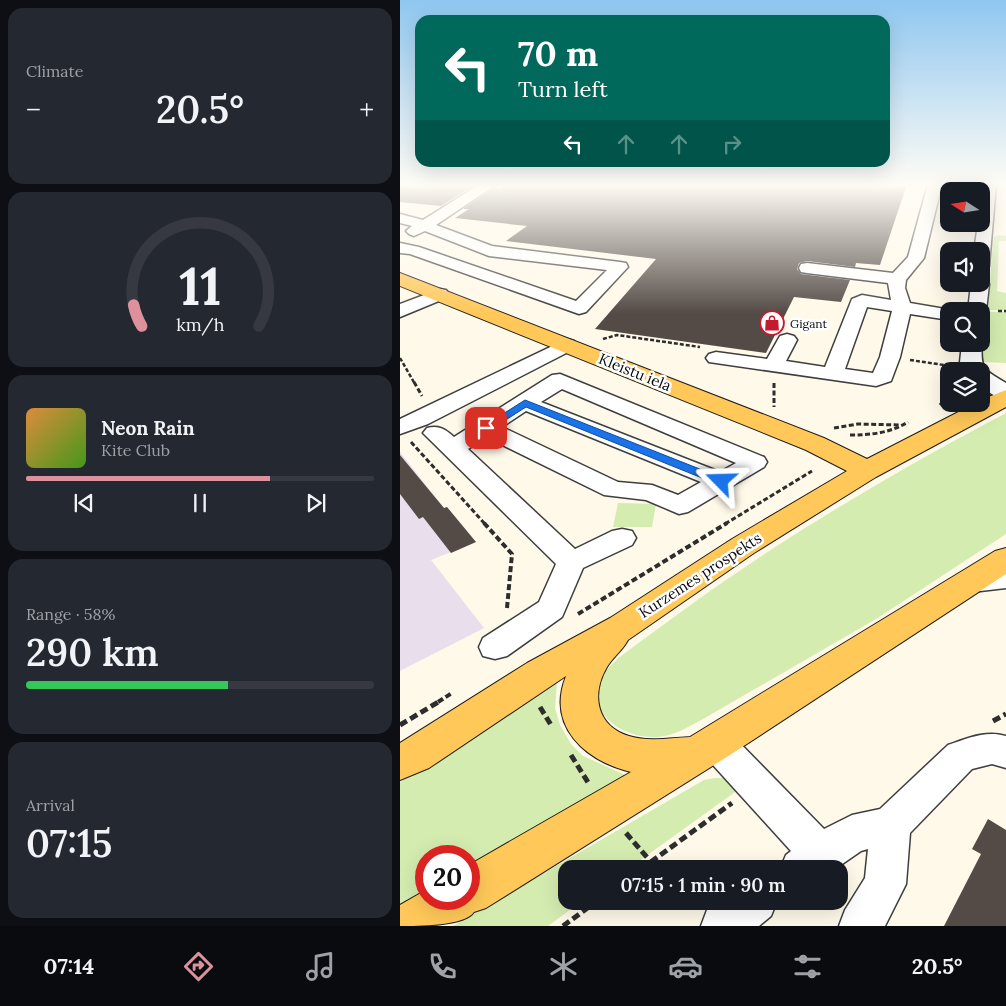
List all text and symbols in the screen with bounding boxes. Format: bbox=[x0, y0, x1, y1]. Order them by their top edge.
text: 70 m bbox=[518, 31, 598, 76]
icon: left bbox=[435, 35, 500, 100]
text: Climate bbox=[26, 61, 83, 81]
text: Turn left bbox=[518, 75, 608, 103]
text: 20.5° bbox=[156, 85, 244, 133]
text: − bbox=[26, 92, 41, 128]
text: + bbox=[359, 92, 374, 128]
icon: left bbox=[559, 130, 587, 158]
icon: ahead bbox=[612, 130, 640, 158]
icon: ahead bbox=[665, 130, 693, 158]
icon: right bbox=[718, 130, 746, 158]
north arrow bbox=[940, 182, 990, 232]
map controls bbox=[940, 182, 990, 412]
button: sound bbox=[940, 242, 990, 292]
text: 11 bbox=[179, 253, 221, 319]
button: search bbox=[940, 302, 990, 352]
shop icon: Gigant bbox=[759, 310, 785, 336]
text: km/h bbox=[176, 313, 224, 336]
place label: Gigant bbox=[790, 316, 828, 331]
street label: Kleistu iela bbox=[596, 349, 674, 395]
button: layers bbox=[940, 362, 990, 412]
pin bbox=[465, 407, 507, 449]
icon: arrive bbox=[472, 414, 500, 442]
text: Neon Rain bbox=[101, 416, 195, 440]
text: Kite Club bbox=[101, 440, 170, 460]
position arrow bbox=[694, 454, 746, 506]
icon: previous bbox=[70, 489, 98, 517]
icon: pause bbox=[186, 489, 214, 517]
icon: next bbox=[302, 489, 330, 517]
street label: Kurzemes prospekts bbox=[635, 528, 765, 622]
text: Range · 58% bbox=[26, 604, 116, 624]
text: 290 km bbox=[26, 628, 159, 676]
text: Arrival bbox=[26, 795, 75, 815]
text: 07:15 bbox=[26, 819, 112, 867]
speed limit sign: 20 bbox=[415, 845, 480, 910]
text: 07:15 · 1 min · 90 m bbox=[621, 873, 785, 897]
icon: directions bbox=[181, 949, 216, 984]
icon: music bbox=[303, 949, 338, 984]
icon: phone bbox=[425, 949, 460, 984]
icon: climate bbox=[546, 949, 581, 984]
icon: car bbox=[668, 949, 703, 984]
icon: filters bbox=[790, 949, 825, 984]
text: 07:14 bbox=[43, 952, 94, 980]
text: 20.5° bbox=[912, 952, 963, 980]

